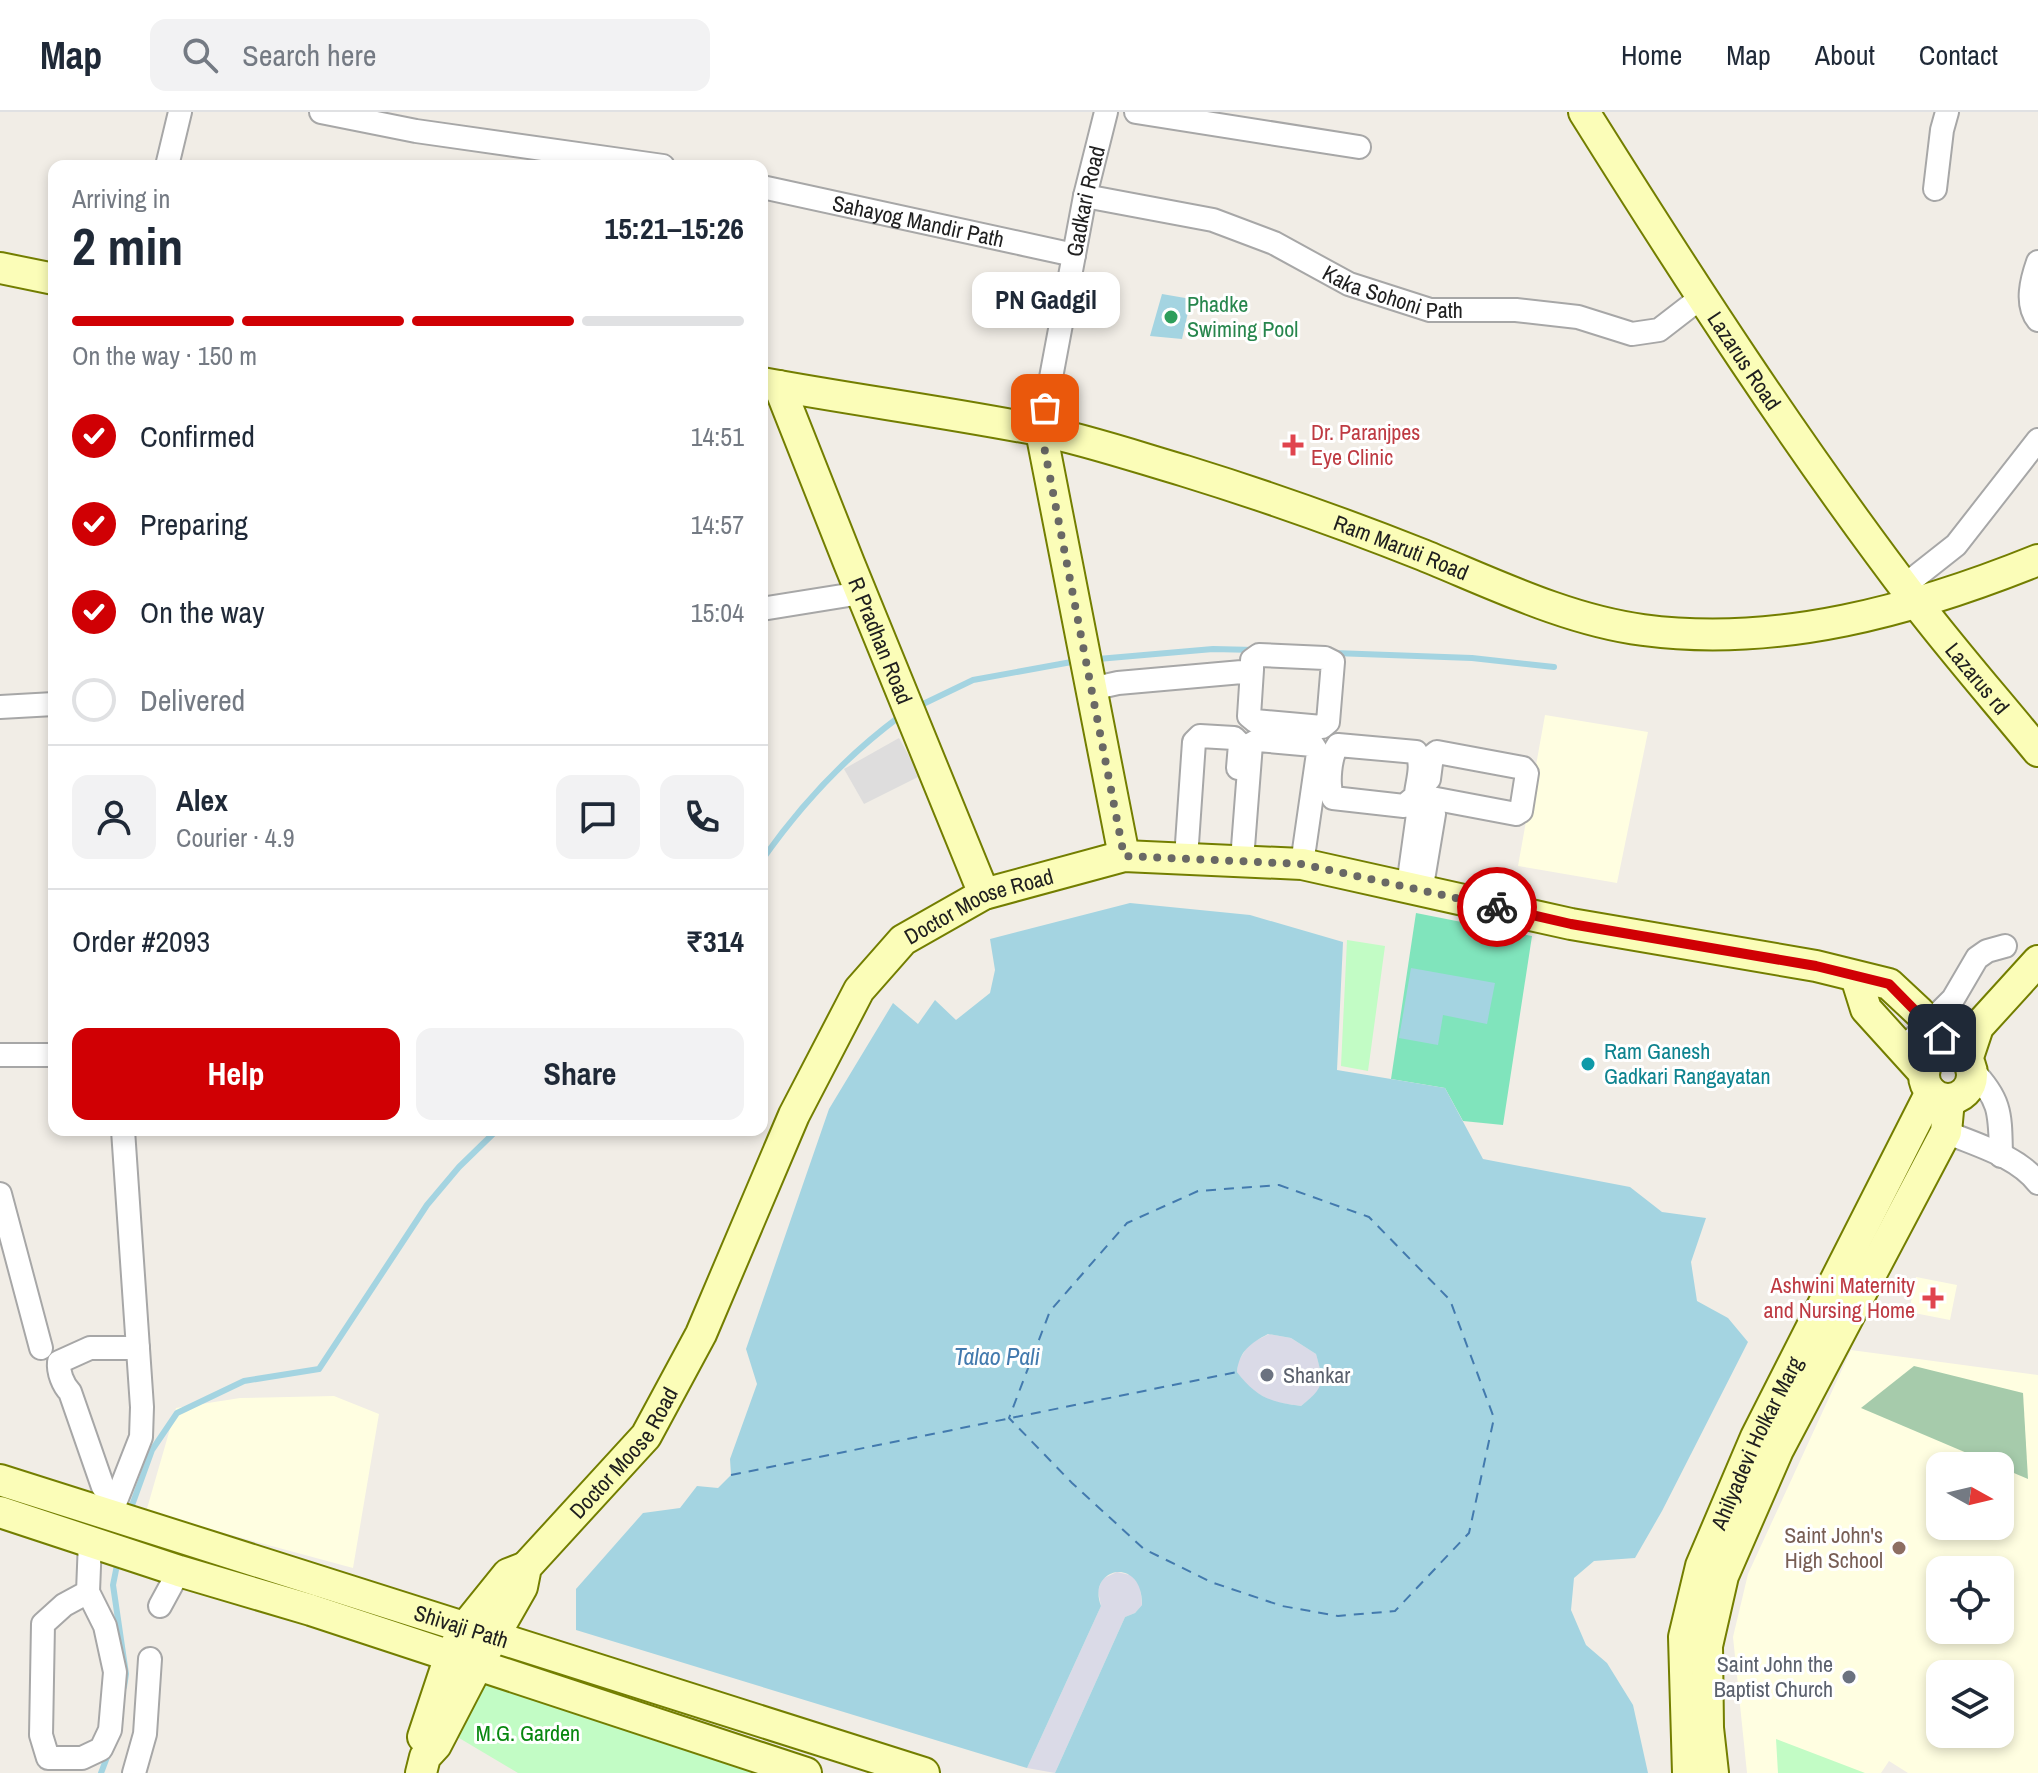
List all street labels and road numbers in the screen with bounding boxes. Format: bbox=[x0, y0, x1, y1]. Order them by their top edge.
street label: Gadkari Road bbox=[1059, 143, 1112, 259]
street label: Sahayog Mandir Path bbox=[830, 188, 1007, 254]
street label: Kaka Sohoni Path bbox=[1317, 258, 1463, 325]
street label: Lazarus Road bbox=[1701, 306, 1788, 416]
street label: Ram Maruti Road bbox=[1330, 507, 1473, 587]
street label: R Pradhan Road bbox=[841, 573, 920, 708]
street label: Lazarus rd bbox=[1939, 636, 2016, 721]
street label: Doctor Moose Road bbox=[899, 861, 1057, 951]
street label: Ahilyadevi Holkar Marg bbox=[1703, 1351, 1809, 1535]
street label: Doctor Moose Road bbox=[563, 1382, 685, 1525]
street label: Shivaji Path bbox=[410, 1597, 512, 1655]

